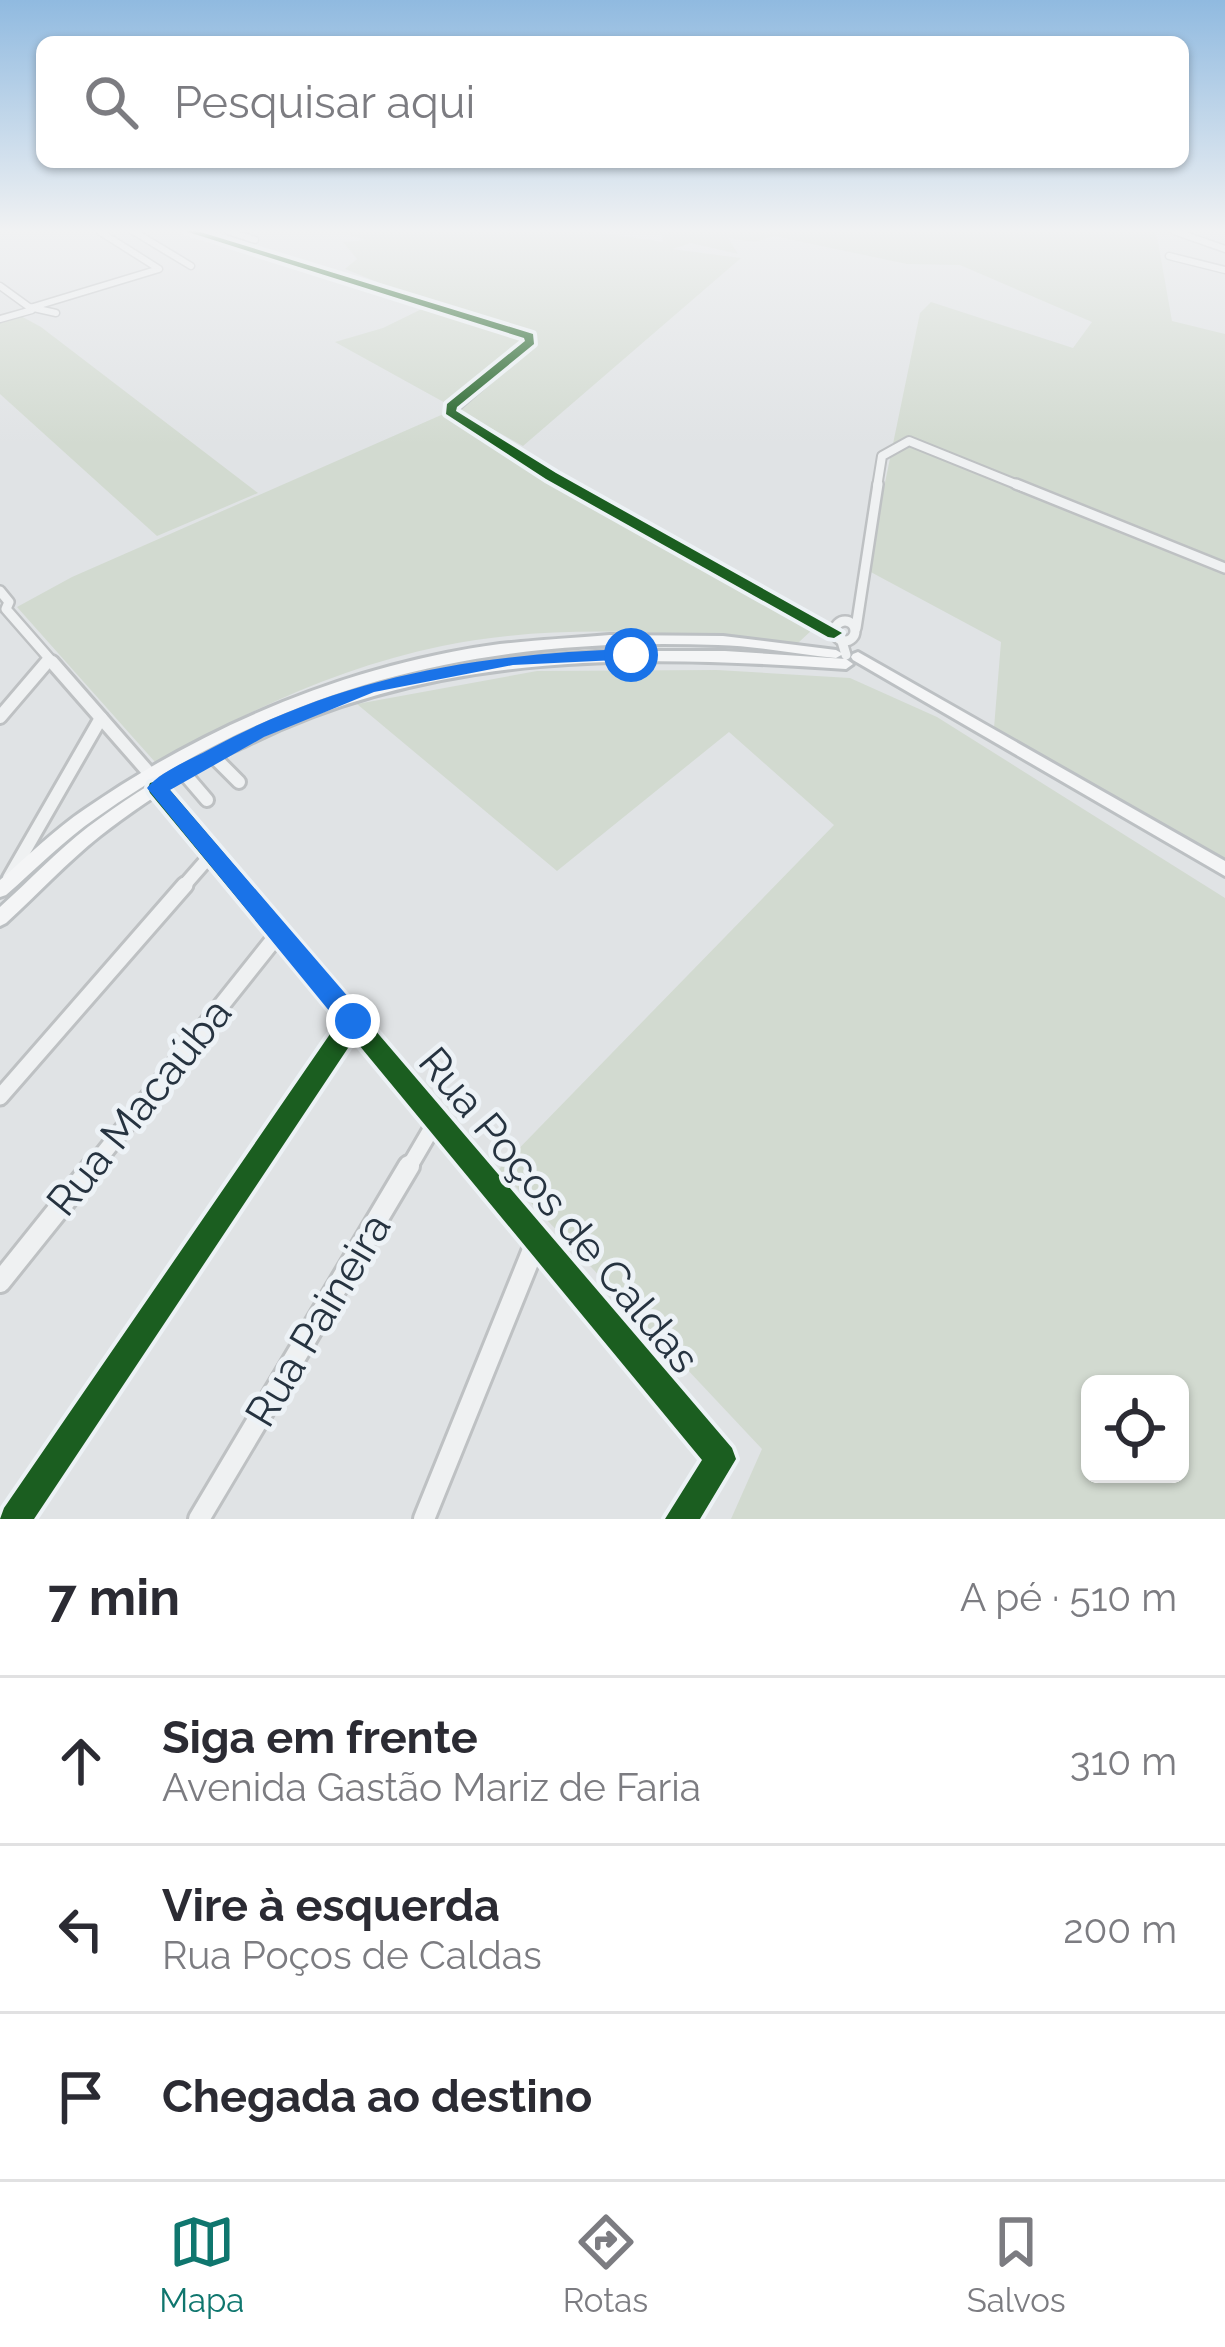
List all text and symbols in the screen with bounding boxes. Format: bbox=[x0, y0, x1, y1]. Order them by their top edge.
search box bbox=[36, 36, 1189, 168]
icon: search bbox=[78, 69, 144, 135]
text: Pesquisar aqui bbox=[174, 76, 475, 129]
route start bbox=[604, 628, 658, 682]
street label: Rua Macaúba bbox=[37, 989, 241, 1225]
route end bbox=[326, 994, 380, 1048]
street label: Rua Poços de Caldas bbox=[409, 1038, 709, 1382]
street label: Rua Paineira bbox=[235, 1205, 401, 1435]
map controls bbox=[1081, 1375, 1189, 1483]
button: locate bbox=[1081, 1375, 1189, 1483]
text: 7 min bbox=[48, 1567, 180, 1627]
text: A pé · 510 m bbox=[960, 1574, 1177, 1620]
text: Siga em frente bbox=[162, 1711, 478, 1764]
icon: ahead bbox=[48, 1728, 114, 1794]
text: 310 m bbox=[1070, 1738, 1177, 1784]
text: Avenida Gastão Mariz de Faria bbox=[162, 1764, 701, 1810]
text: Vire à esquerda bbox=[162, 1879, 500, 1932]
icon: left bbox=[48, 1896, 114, 1962]
text: 200 m bbox=[1063, 1906, 1177, 1952]
text: Rua Poços de Caldas bbox=[162, 1932, 542, 1978]
icon: arrive bbox=[48, 2064, 114, 2130]
text: Chegada ao destino bbox=[162, 2070, 592, 2123]
tab: Mapa bbox=[159, 2209, 244, 2320]
tab: Rotas bbox=[563, 2209, 648, 2320]
tab: Salvos bbox=[967, 2209, 1066, 2320]

